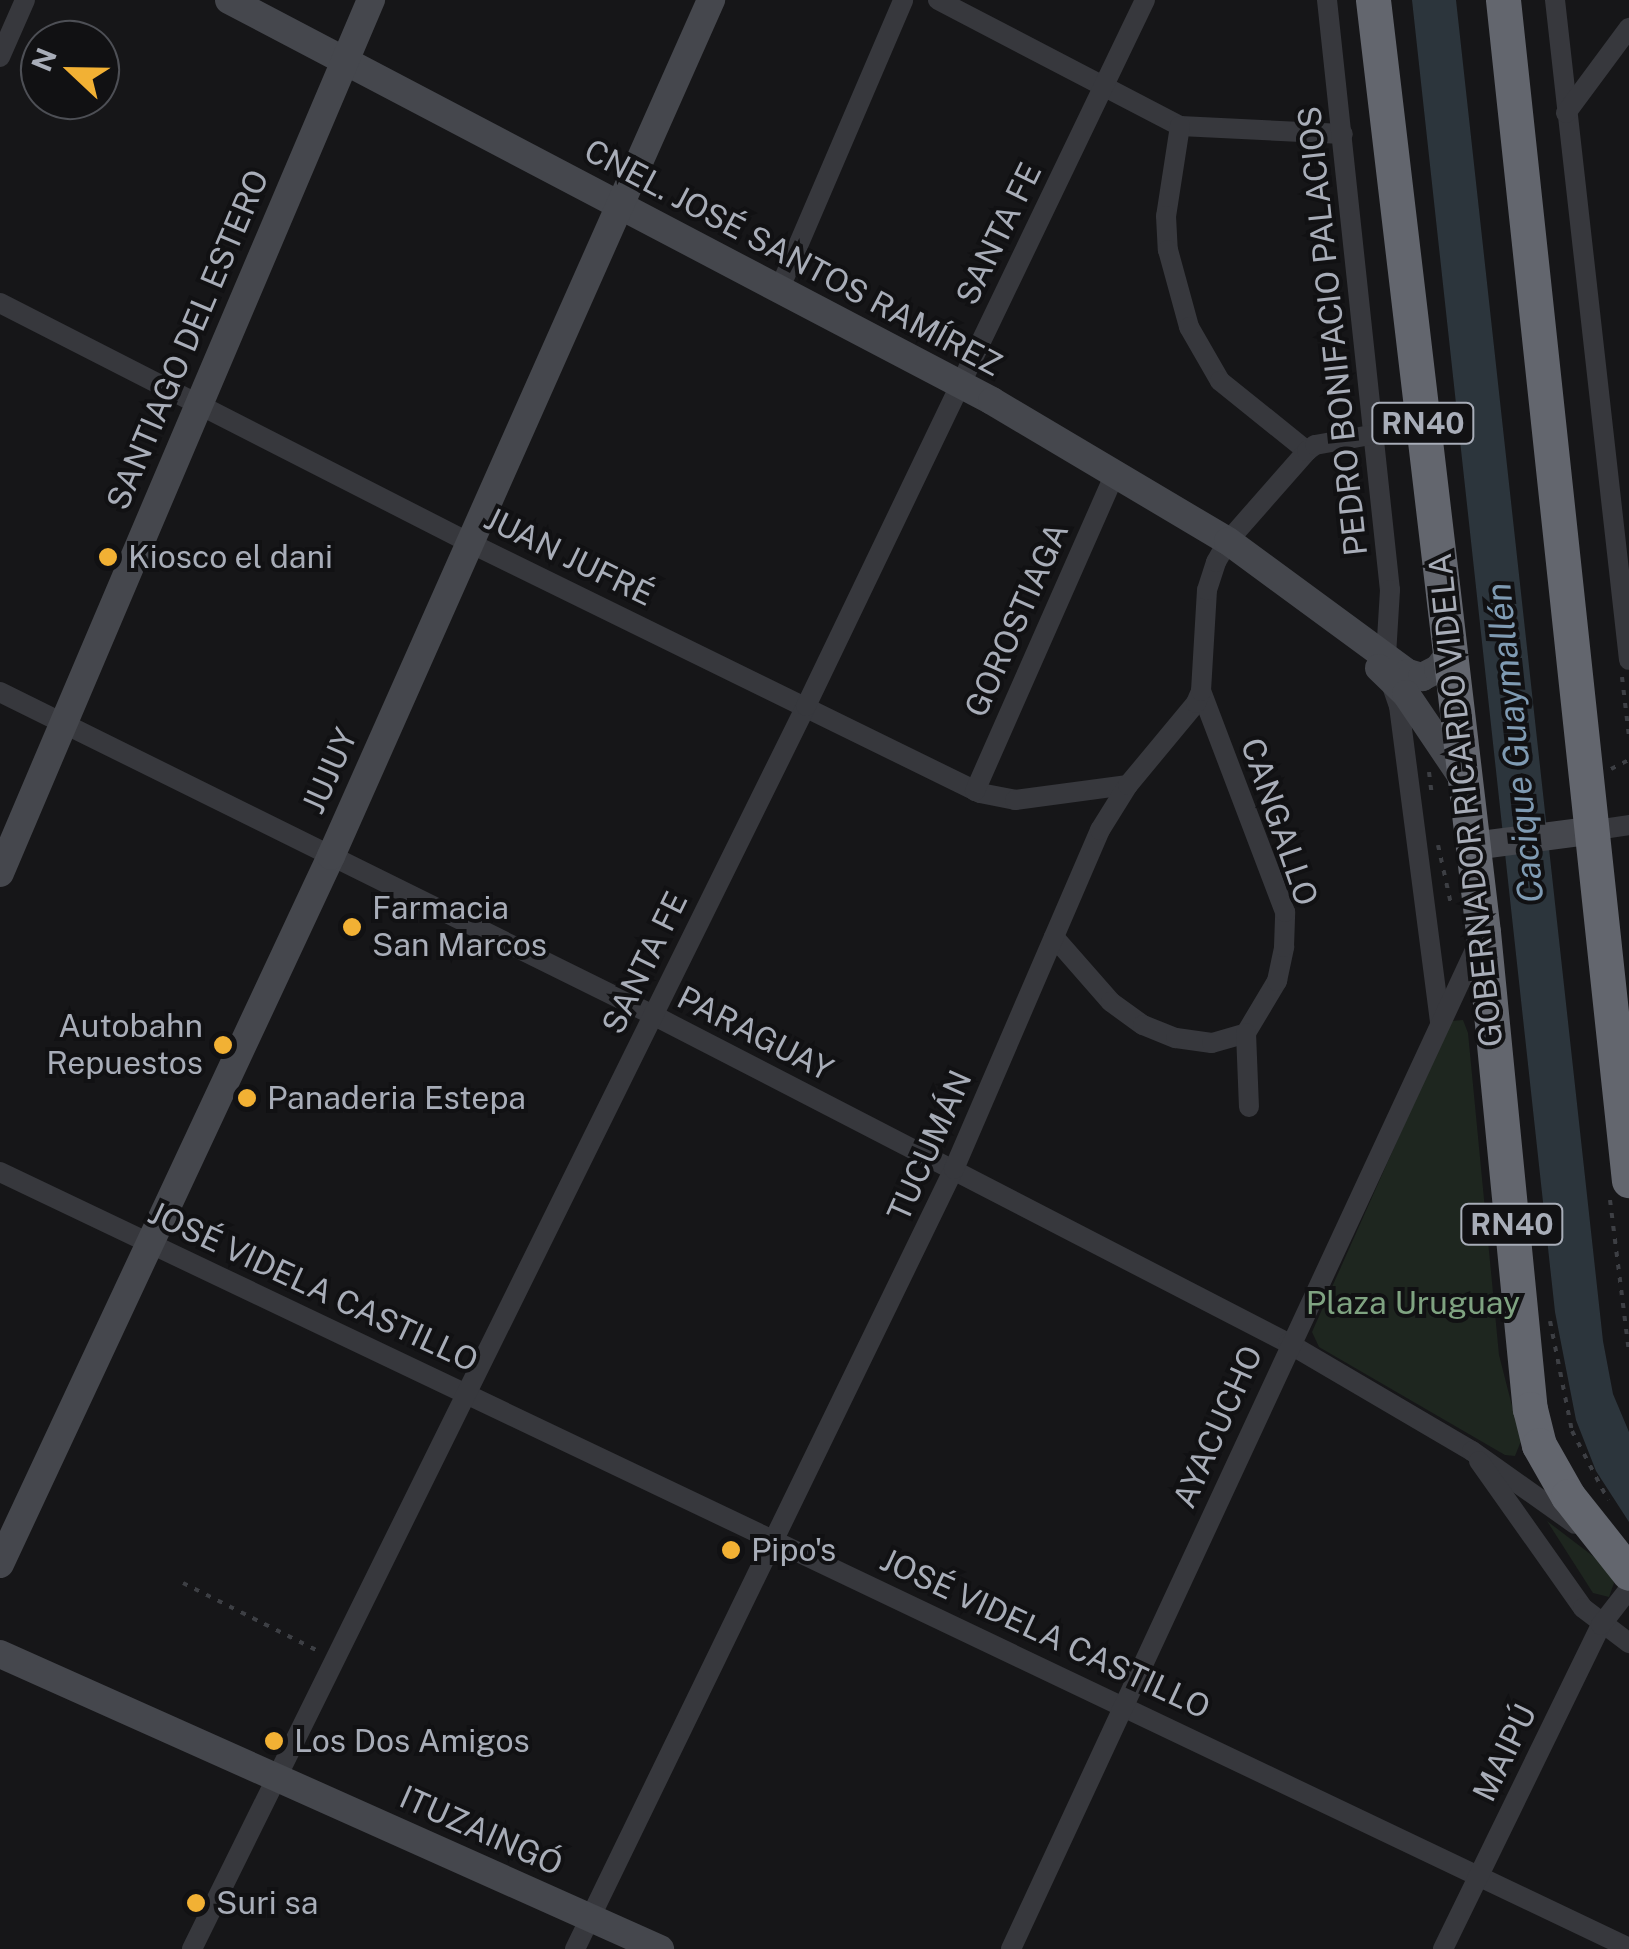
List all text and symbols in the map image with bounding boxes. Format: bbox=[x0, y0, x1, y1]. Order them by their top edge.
north arrow bbox=[20, 20, 120, 120]
text: N bbox=[24, 43, 63, 76]
street label: PEDRO BONIFACIO PALACIOS bbox=[1290, 104, 1376, 558]
street label: CNEL. JOSÉ SANTOS RAMÍREZ bbox=[578, 131, 1008, 385]
street label: SANTA FE bbox=[948, 157, 1050, 311]
street label: SANTIAGO DEL ESTERO bbox=[99, 164, 277, 516]
road number: RN40 bbox=[1370, 398, 1476, 448]
street label: JUAN JUFRÉ bbox=[478, 499, 660, 615]
street label: GOROSTIAGA bbox=[957, 517, 1077, 723]
place label: Kiosco el dani bbox=[128, 538, 334, 576]
marker: Kiosco el dani bbox=[97, 546, 119, 568]
street label: GOBERNADOR RICARDO VIDELA bbox=[1421, 551, 1511, 1049]
water label: Cacique Guaymallén bbox=[1477, 581, 1553, 905]
street label: JUJUY bbox=[294, 722, 366, 820]
street label: CANGALLO bbox=[1232, 733, 1326, 911]
street label: SANTA FE bbox=[594, 886, 696, 1040]
place label: Farmacia San Marcos bbox=[372, 890, 547, 965]
marker: Farmacia San Marcos bbox=[341, 916, 363, 938]
street label: PARAGUAY bbox=[671, 979, 839, 1089]
place label: Autobahn Repuestos bbox=[46, 1008, 203, 1083]
marker: Autobahn Repuestos bbox=[212, 1034, 234, 1056]
street label: TUCUMÁN bbox=[880, 1065, 980, 1227]
place label: Panaderia Estepa bbox=[267, 1079, 526, 1117]
marker: Panaderia Estepa bbox=[236, 1087, 258, 1109]
street label: JOSÉ VIDELA CASTILLO bbox=[142, 1194, 484, 1380]
road number: RN40 bbox=[1460, 1199, 1564, 1249]
park label: Plaza Uruguay bbox=[1306, 1284, 1520, 1322]
street label: AYACUCHO bbox=[1165, 1340, 1271, 1514]
place label: Pipo's bbox=[751, 1531, 836, 1569]
marker: Pipo's bbox=[720, 1539, 742, 1561]
street label: JOSÉ VIDELA CASTILLO bbox=[874, 1541, 1216, 1727]
street label: MAIPÚ bbox=[1465, 1698, 1545, 1808]
place label: Los Dos Amigos bbox=[294, 1722, 530, 1760]
marker: Los Dos Amigos bbox=[263, 1730, 285, 1752]
street label: ITUZAINGÓ bbox=[394, 1778, 568, 1884]
place label: Suri sa bbox=[216, 1884, 318, 1922]
marker: Suri sa bbox=[185, 1892, 207, 1914]

